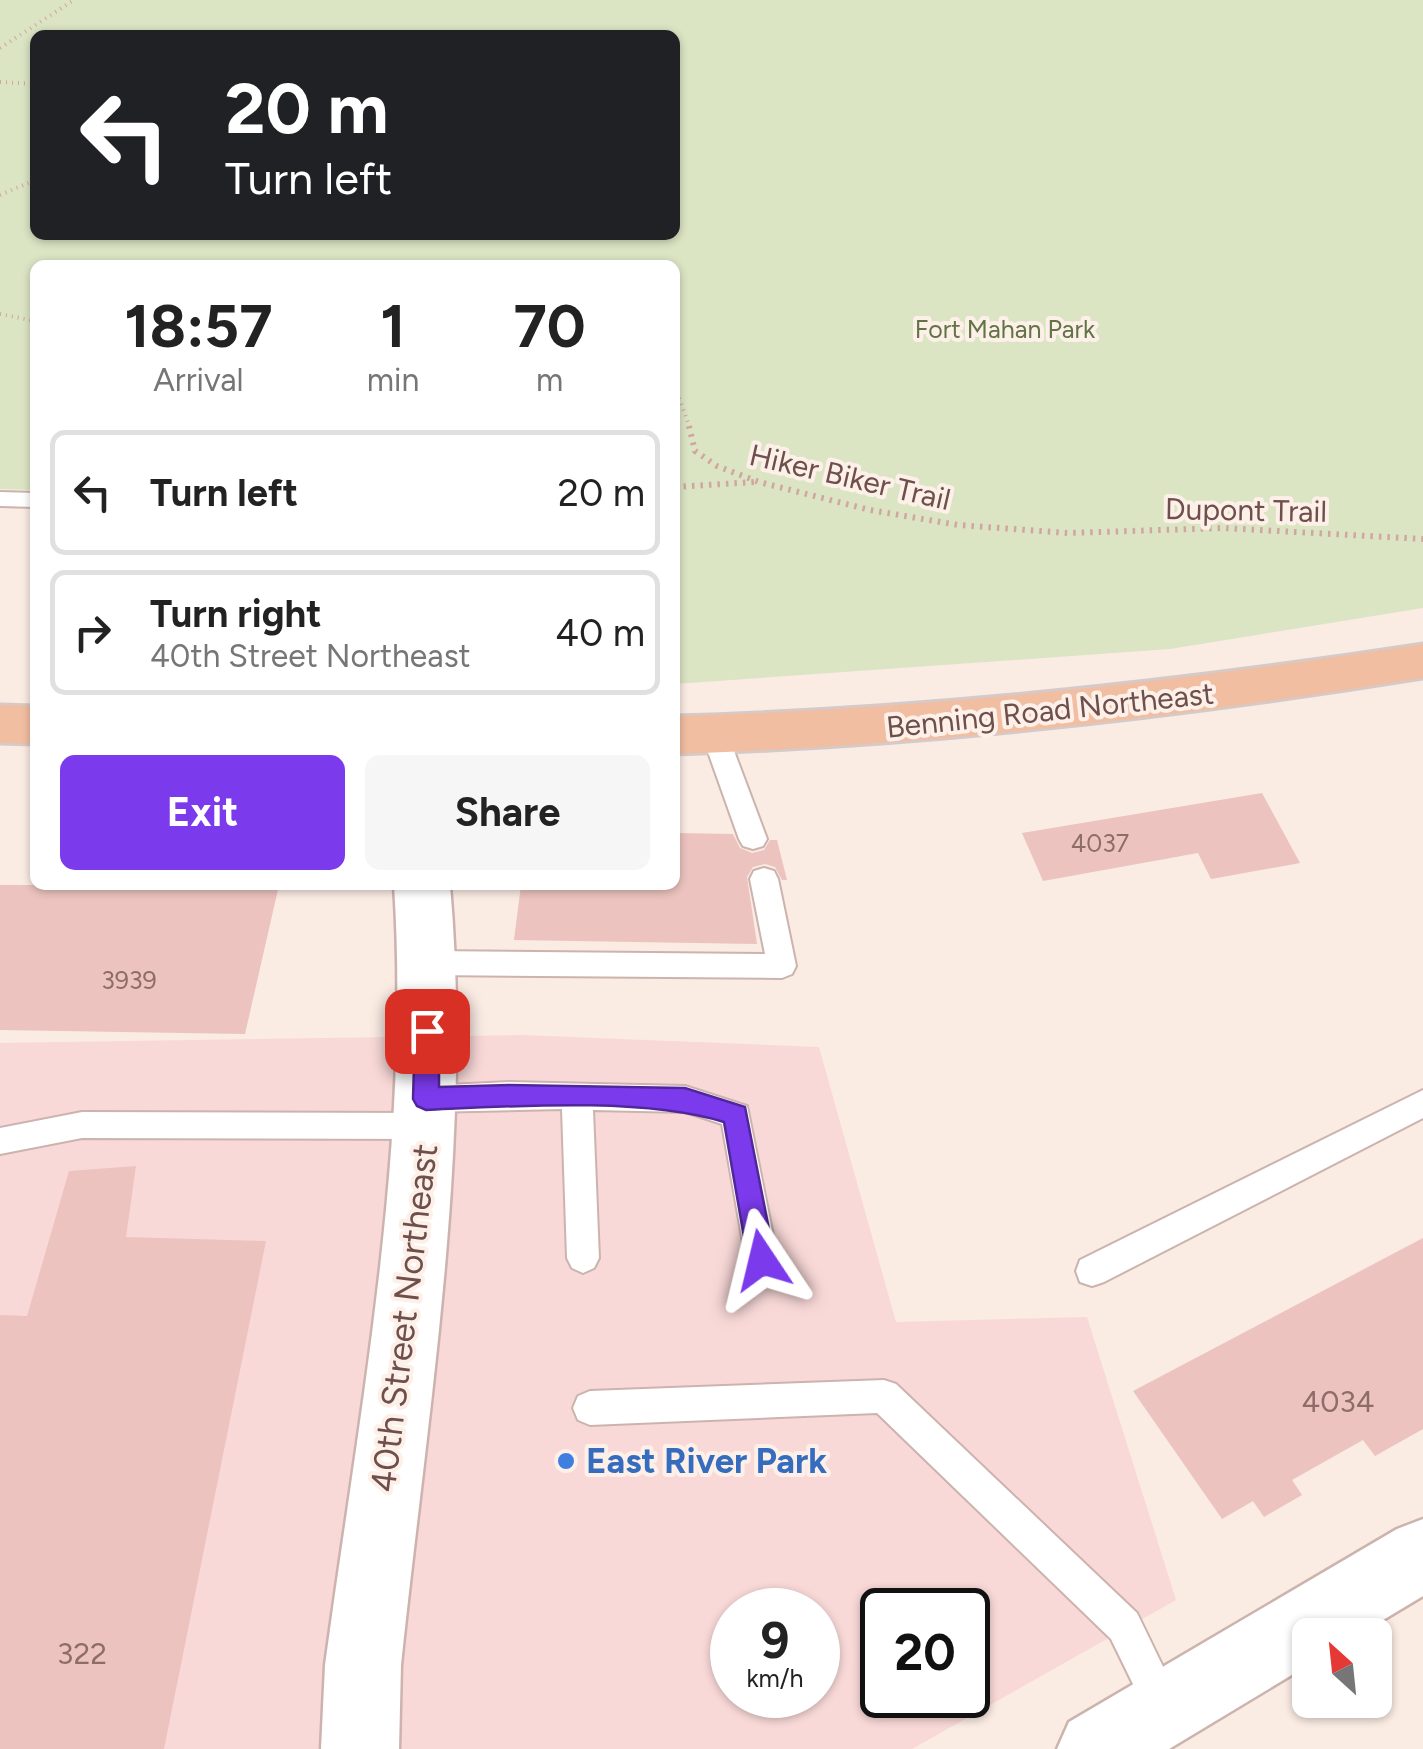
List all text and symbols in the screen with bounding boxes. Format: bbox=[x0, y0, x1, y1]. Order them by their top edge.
text: 20 m bbox=[225, 66, 389, 151]
icon: left bbox=[60, 70, 190, 200]
text: Turn left bbox=[225, 151, 392, 205]
text: 18:57 bbox=[124, 290, 273, 362]
text: 1 bbox=[380, 290, 406, 362]
text: 70 bbox=[514, 290, 586, 362]
park label: Fort Mahan Park bbox=[915, 314, 1096, 344]
text: Arrival bbox=[153, 361, 244, 399]
text: min bbox=[367, 361, 419, 399]
text: m bbox=[536, 361, 563, 399]
street label: Hiker Biker Trail bbox=[746, 436, 954, 518]
icon: left bbox=[65, 465, 120, 520]
text: Turn left bbox=[150, 470, 298, 516]
text: 20 m bbox=[558, 470, 645, 516]
street label: Dupont Trail bbox=[1165, 490, 1327, 530]
text: Turn right bbox=[150, 591, 322, 637]
icon: right bbox=[65, 605, 120, 660]
text: 40 m bbox=[555, 610, 645, 656]
text: 40th Street Northeast bbox=[150, 637, 471, 675]
street label: Benning Road Northeast bbox=[884, 674, 1216, 746]
button: Exit bbox=[60, 755, 345, 870]
button: Share bbox=[365, 755, 650, 870]
house number: 4037 bbox=[1071, 828, 1129, 858]
house number: 3939 bbox=[101, 965, 157, 995]
pin bbox=[385, 989, 470, 1074]
icon: arrive bbox=[400, 1004, 455, 1059]
street label: 40th Street Northeast bbox=[362, 1141, 446, 1495]
position arrow bbox=[710, 1208, 814, 1312]
house number: 4034 bbox=[1302, 1383, 1374, 1420]
place label: East River Park bbox=[586, 1440, 827, 1482]
marker: East River Park bbox=[555, 1450, 577, 1472]
speed limit sign: 20 bbox=[860, 1588, 990, 1718]
text: 9 bbox=[760, 1610, 789, 1671]
north arrow bbox=[1292, 1618, 1392, 1718]
map controls bbox=[1292, 1618, 1392, 1718]
house number: 322 bbox=[57, 1635, 107, 1672]
text: km/h bbox=[746, 1663, 804, 1693]

